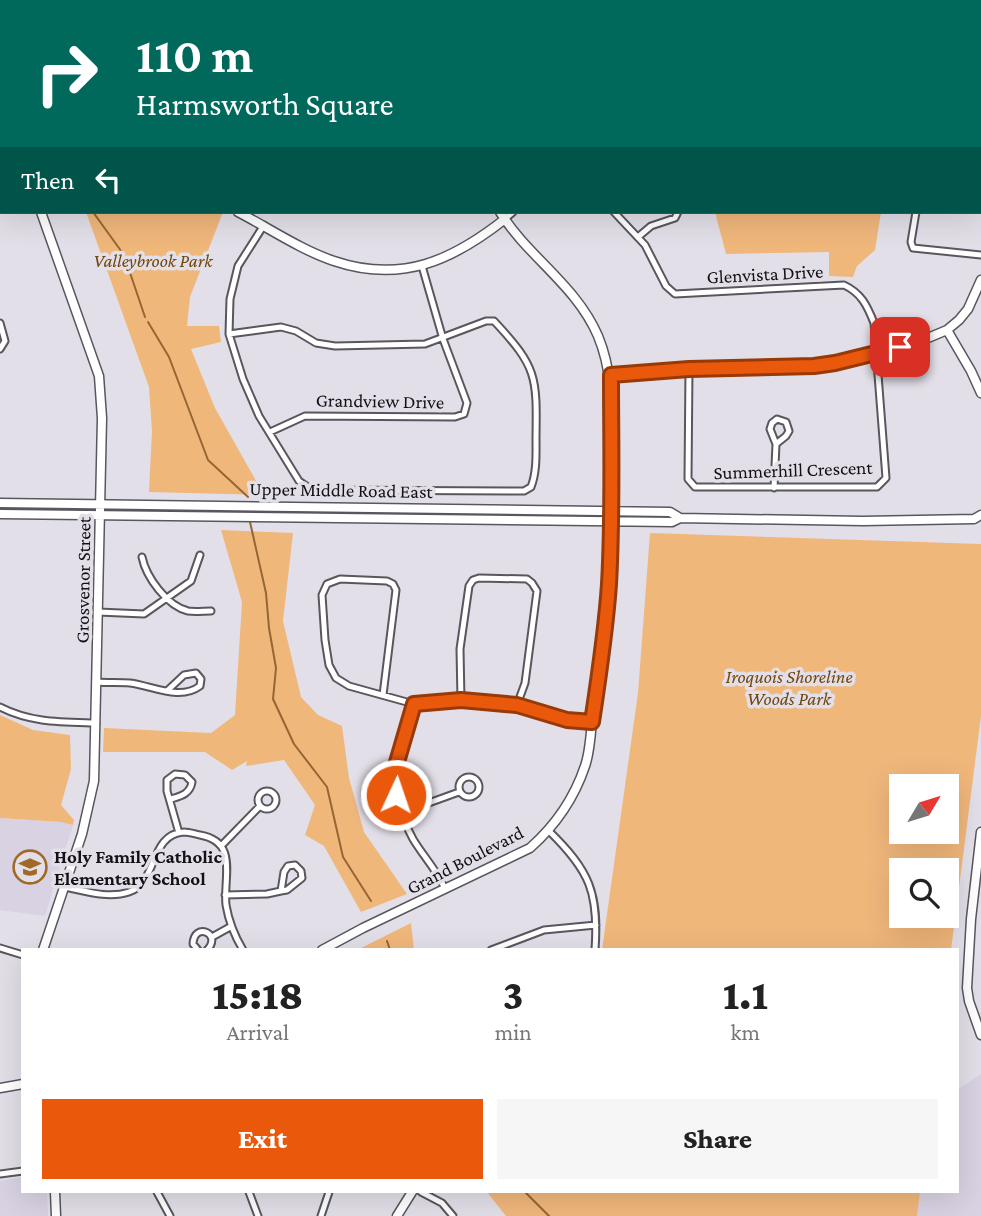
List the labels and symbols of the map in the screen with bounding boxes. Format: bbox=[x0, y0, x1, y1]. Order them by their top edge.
park label: Valleybrook Park bbox=[93, 250, 213, 271]
street label: Glenvista Drive bbox=[706, 260, 824, 288]
pin bbox=[870, 317, 930, 377]
street label: Grandview Drive bbox=[316, 389, 444, 413]
street label: Summerhill Crescent bbox=[713, 457, 874, 483]
street label: Upper Middle Road East bbox=[249, 478, 434, 502]
street label: Grosvenor Street bbox=[71, 516, 95, 643]
park label: Iroquois Shoreline Woods Park bbox=[725, 666, 853, 709]
position arrow bbox=[359, 758, 433, 832]
north arrow bbox=[889, 774, 959, 844]
street label: Grand Boulevard bbox=[403, 822, 527, 898]
place label: Holy Family Catholic Elementary School bbox=[54, 846, 222, 889]
school or university icon: Holy Family Catholic Elementary School bbox=[11, 848, 49, 886]

